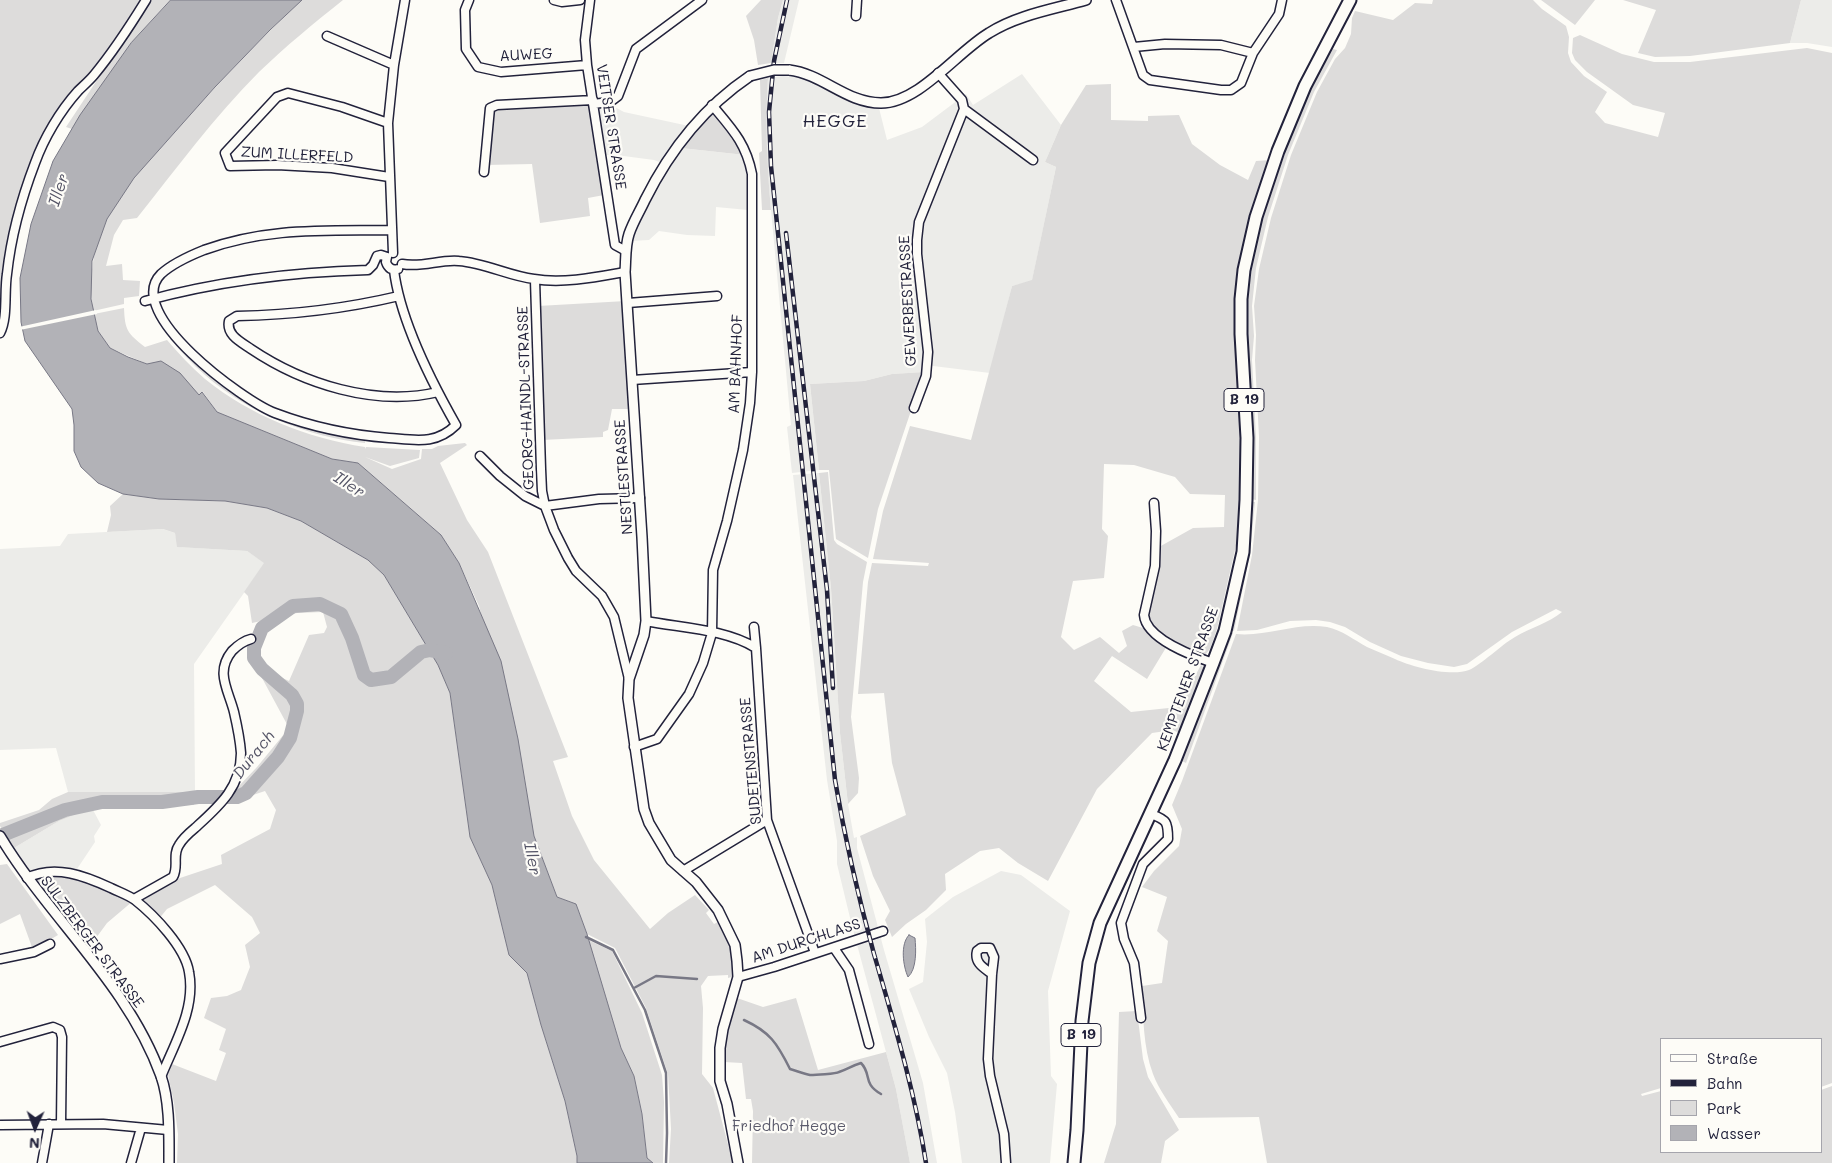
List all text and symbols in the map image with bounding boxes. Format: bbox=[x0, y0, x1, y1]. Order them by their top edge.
street label: AUWEG bbox=[499, 45, 553, 65]
street label: VEITSER STRASSE bbox=[592, 63, 630, 191]
district label: HEGGE bbox=[802, 110, 868, 132]
street label: ZUM ILLERFELD bbox=[240, 143, 354, 167]
water label: Iller bbox=[45, 171, 73, 209]
street label: GEWERBESTRASSE bbox=[896, 235, 920, 367]
street label: GEORG-HAINDL-STRASSE bbox=[514, 306, 538, 490]
street label: AM BAHNHOF bbox=[725, 314, 747, 414]
road number: B 19 bbox=[1224, 388, 1264, 412]
street label: NESTLESTRASSE bbox=[611, 419, 637, 535]
water label: Iller bbox=[330, 468, 368, 502]
street label: KEMPTENER STRASSE bbox=[1154, 604, 1222, 754]
street label: SUDETENSTRASSE bbox=[736, 697, 766, 825]
water label: Durach bbox=[229, 727, 279, 783]
water label: Iller bbox=[519, 841, 545, 877]
street label: SULZBERGER STRASSE bbox=[37, 873, 147, 1011]
street label: AM DURCHLASS bbox=[749, 915, 863, 967]
road number: B 19 bbox=[1061, 1024, 1101, 1046]
legend bbox=[1660, 1038, 1822, 1153]
text: Straße bbox=[1707, 1048, 1758, 1068]
text: Bahn bbox=[1707, 1073, 1742, 1093]
text: Park bbox=[1707, 1098, 1741, 1118]
north arrow bbox=[10, 1103, 60, 1153]
park label: Friedhof Hegge bbox=[732, 1117, 846, 1135]
text: Wasser bbox=[1707, 1123, 1761, 1143]
text: N bbox=[29, 1134, 40, 1153]

